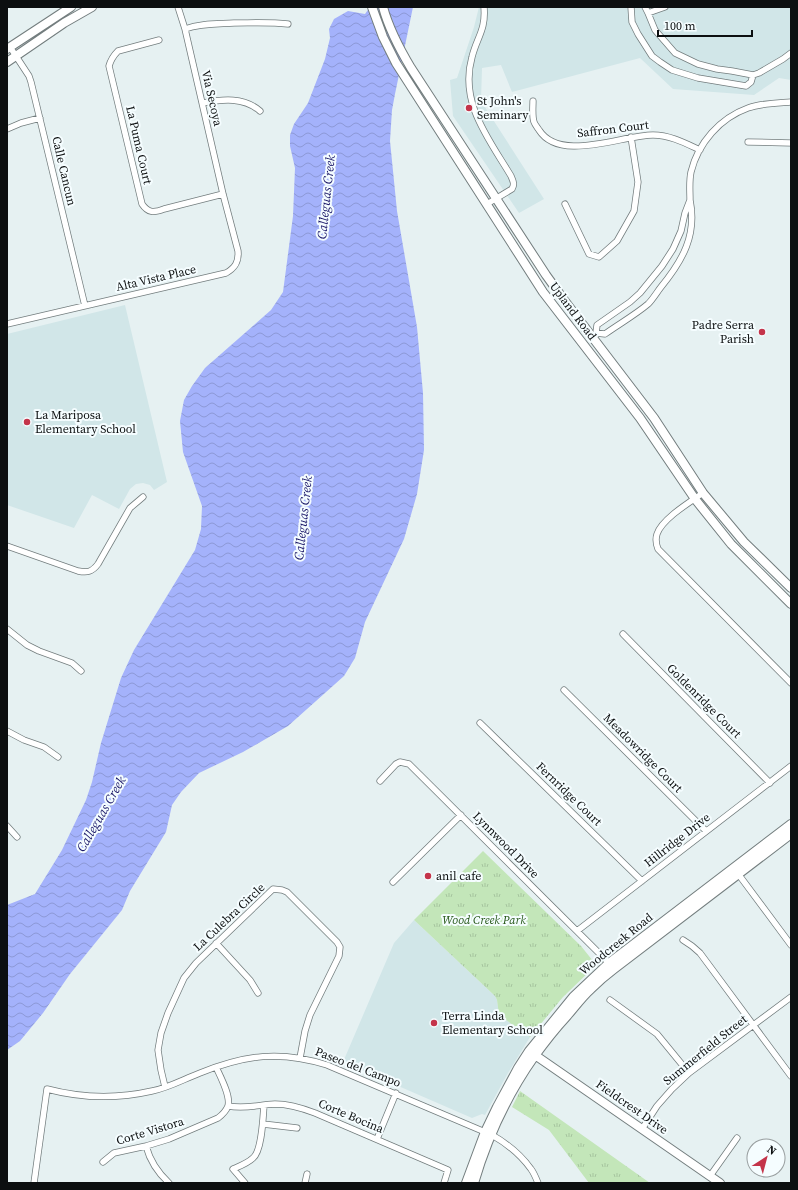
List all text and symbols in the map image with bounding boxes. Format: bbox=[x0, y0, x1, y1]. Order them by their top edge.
scale bar bbox=[658, 12, 752, 38]
text: 100 m bbox=[664, 18, 696, 34]
street label: Via Secoya bbox=[198, 68, 226, 128]
place label: St John's Seminary bbox=[477, 93, 529, 123]
marker: St John's Seminary bbox=[464, 103, 474, 113]
street label: La Puma Court bbox=[122, 104, 156, 186]
street label: Saffron Court bbox=[576, 117, 650, 141]
street label: Calle Cancun bbox=[48, 135, 80, 207]
water label: Calleguas Creek bbox=[313, 153, 339, 240]
street label: Alta Vista Place bbox=[114, 261, 198, 295]
street label: Upland Road bbox=[546, 279, 600, 343]
place label: Padre Serra Parish bbox=[692, 317, 755, 347]
marker: Padre Serra Parish bbox=[757, 327, 767, 337]
place label: La Mariposa Elementary School bbox=[35, 407, 136, 437]
marker: La Mariposa Elementary School bbox=[22, 417, 32, 427]
water label: Calleguas Creek bbox=[290, 474, 316, 561]
street label: Goldenridge Court bbox=[663, 660, 745, 742]
street label: Meadowridge Court bbox=[600, 710, 686, 796]
street label: Fernridge Court bbox=[533, 759, 605, 830]
water label: Calleguas Creek bbox=[73, 772, 130, 855]
street label: Lynnwood Drive bbox=[469, 808, 543, 882]
street label: Hillridge Drive bbox=[641, 809, 713, 871]
place label: anil cafe bbox=[436, 868, 481, 884]
marker: anil cafe bbox=[423, 871, 433, 881]
street label: La Culebra Circle bbox=[190, 880, 268, 954]
street label: Woodcreek Road bbox=[576, 909, 656, 979]
park label: Wood Creek Park bbox=[442, 912, 526, 928]
place label: Terra Linda Elementary School bbox=[442, 1008, 543, 1038]
street label: Summerfield Street bbox=[660, 1011, 750, 1089]
marker: Terra Linda Elementary School bbox=[429, 1018, 439, 1028]
street label: Paseo del Campo bbox=[313, 1043, 404, 1091]
street label: Fieldcrest Drive bbox=[593, 1076, 671, 1138]
street label: Corte Bocina bbox=[316, 1095, 387, 1137]
street label: Corte Vistora bbox=[114, 1113, 187, 1149]
north arrow bbox=[746, 1138, 786, 1178]
text: N bbox=[764, 1142, 779, 1159]

